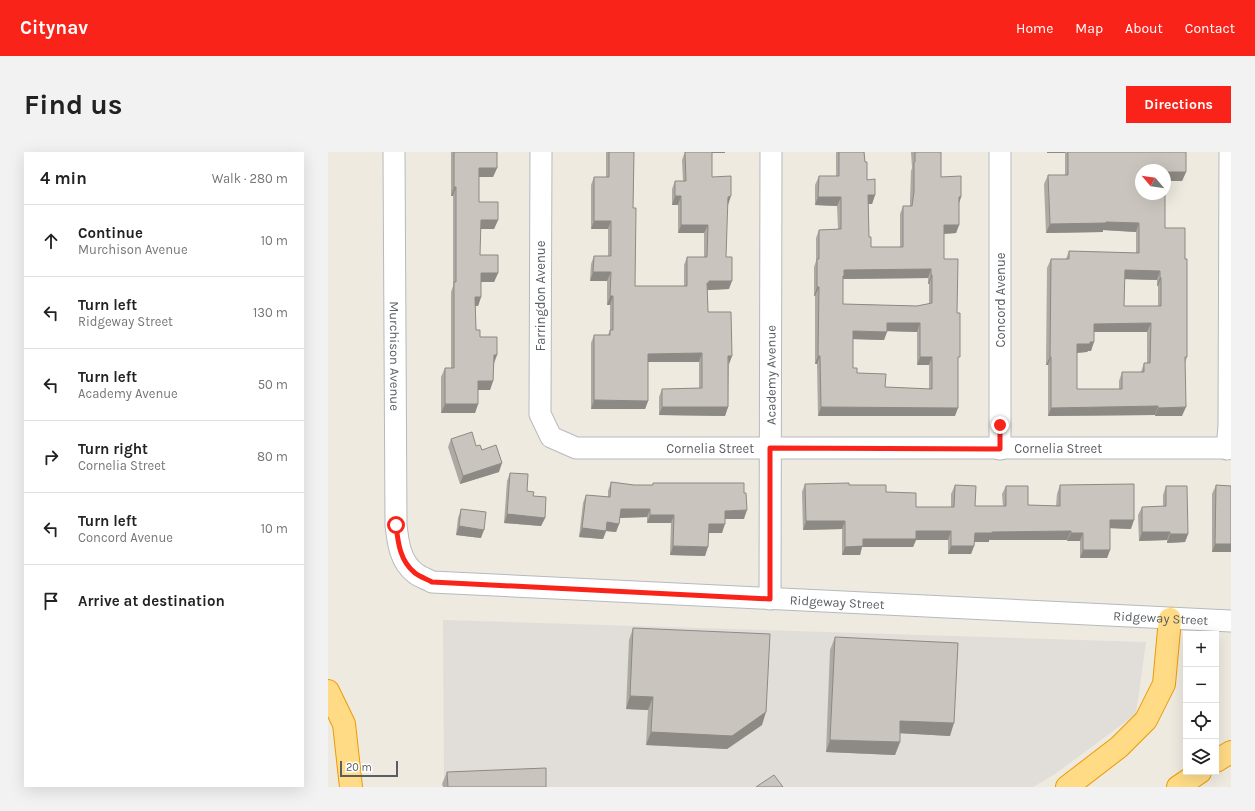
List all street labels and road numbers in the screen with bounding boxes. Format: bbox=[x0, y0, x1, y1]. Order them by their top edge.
street label: Farringdon Avenue bbox=[533, 240, 548, 351]
street label: Concord Avenue bbox=[993, 252, 1008, 348]
street label: Murchison Avenue bbox=[387, 301, 402, 411]
street label: Academy Avenue bbox=[763, 325, 779, 425]
street label: Cornelia Street bbox=[666, 441, 754, 456]
street label: Cornelia Street bbox=[1014, 441, 1102, 456]
street label: Ridgeway Street bbox=[789, 592, 885, 612]
street label: Ridgeway Street bbox=[1113, 608, 1209, 628]

